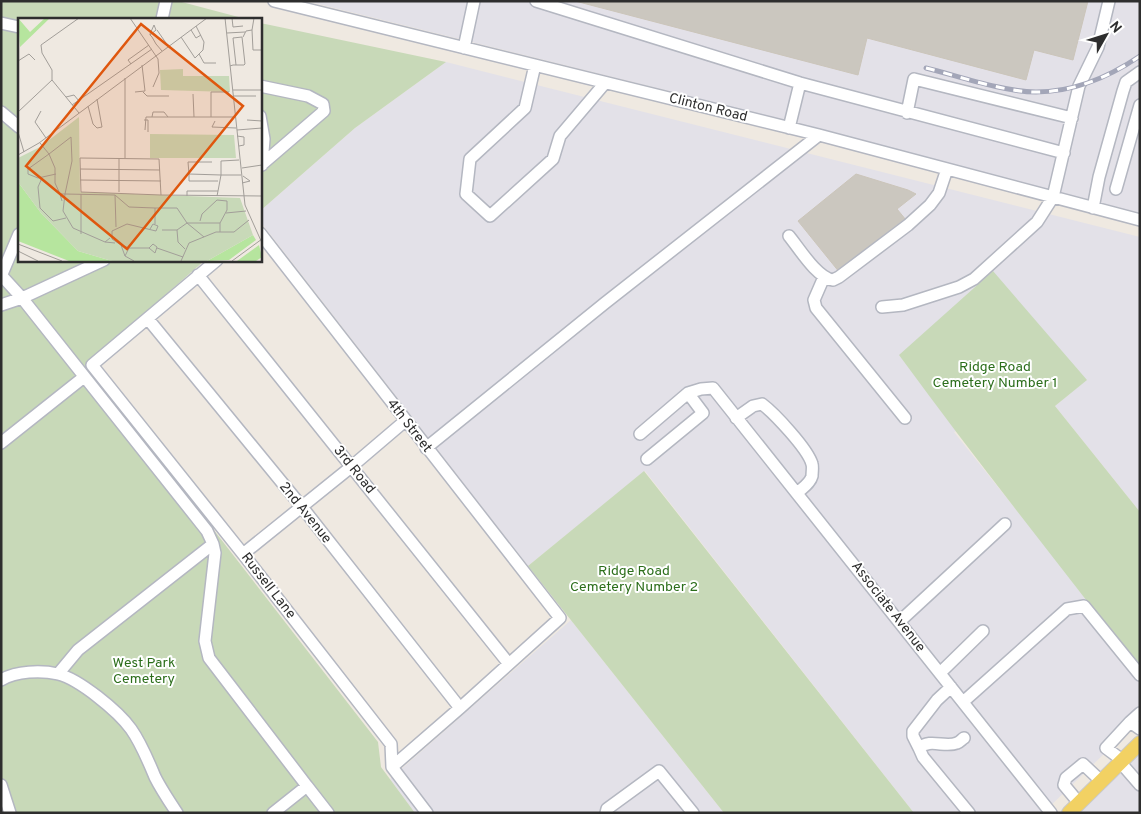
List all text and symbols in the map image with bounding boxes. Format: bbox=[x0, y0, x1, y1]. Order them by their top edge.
north arrow bbox=[1081, 10, 1131, 60]
inset map bbox=[18, 18, 261, 261]
text: N bbox=[1105, 19, 1125, 37]
street label: Clinton Road bbox=[667, 90, 749, 126]
park label: Ridge Road Cemetery Number 1 bbox=[933, 359, 1057, 392]
street label: 4th Street bbox=[383, 396, 435, 456]
street label: 3rd Road bbox=[329, 442, 379, 498]
street label: 2nd Avenue bbox=[275, 479, 335, 547]
street label: Russell Lane bbox=[237, 550, 299, 622]
street label: Associate Avenue bbox=[847, 558, 929, 656]
park label: Ridge Road Cemetery Number 2 bbox=[570, 563, 698, 596]
park label: West Park Cemetery bbox=[113, 655, 175, 688]

